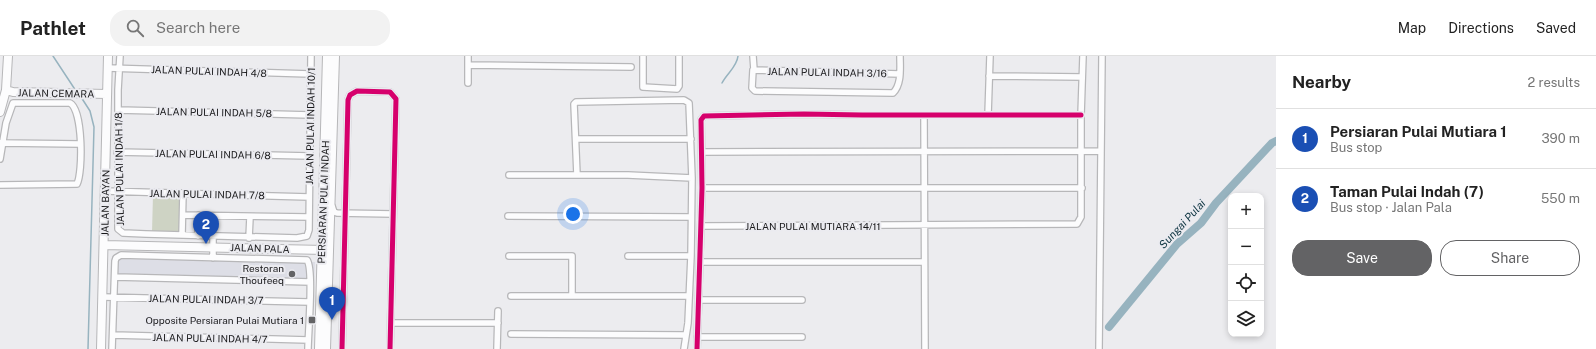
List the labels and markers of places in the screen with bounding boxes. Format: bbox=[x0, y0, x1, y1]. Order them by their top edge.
pin: 2 bbox=[193, 211, 219, 244]
place label: Restoran Thoufeeq bbox=[240, 262, 284, 286]
marker: Restoran Thoufeeq bbox=[287, 269, 297, 279]
pin: 1 bbox=[319, 287, 345, 320]
place label: Opposite Persiaran Pulai Mutiara 1 bbox=[146, 314, 304, 326]
marker: Opposite Persiaran Pulai Mutiara 1 bbox=[307, 315, 317, 325]

